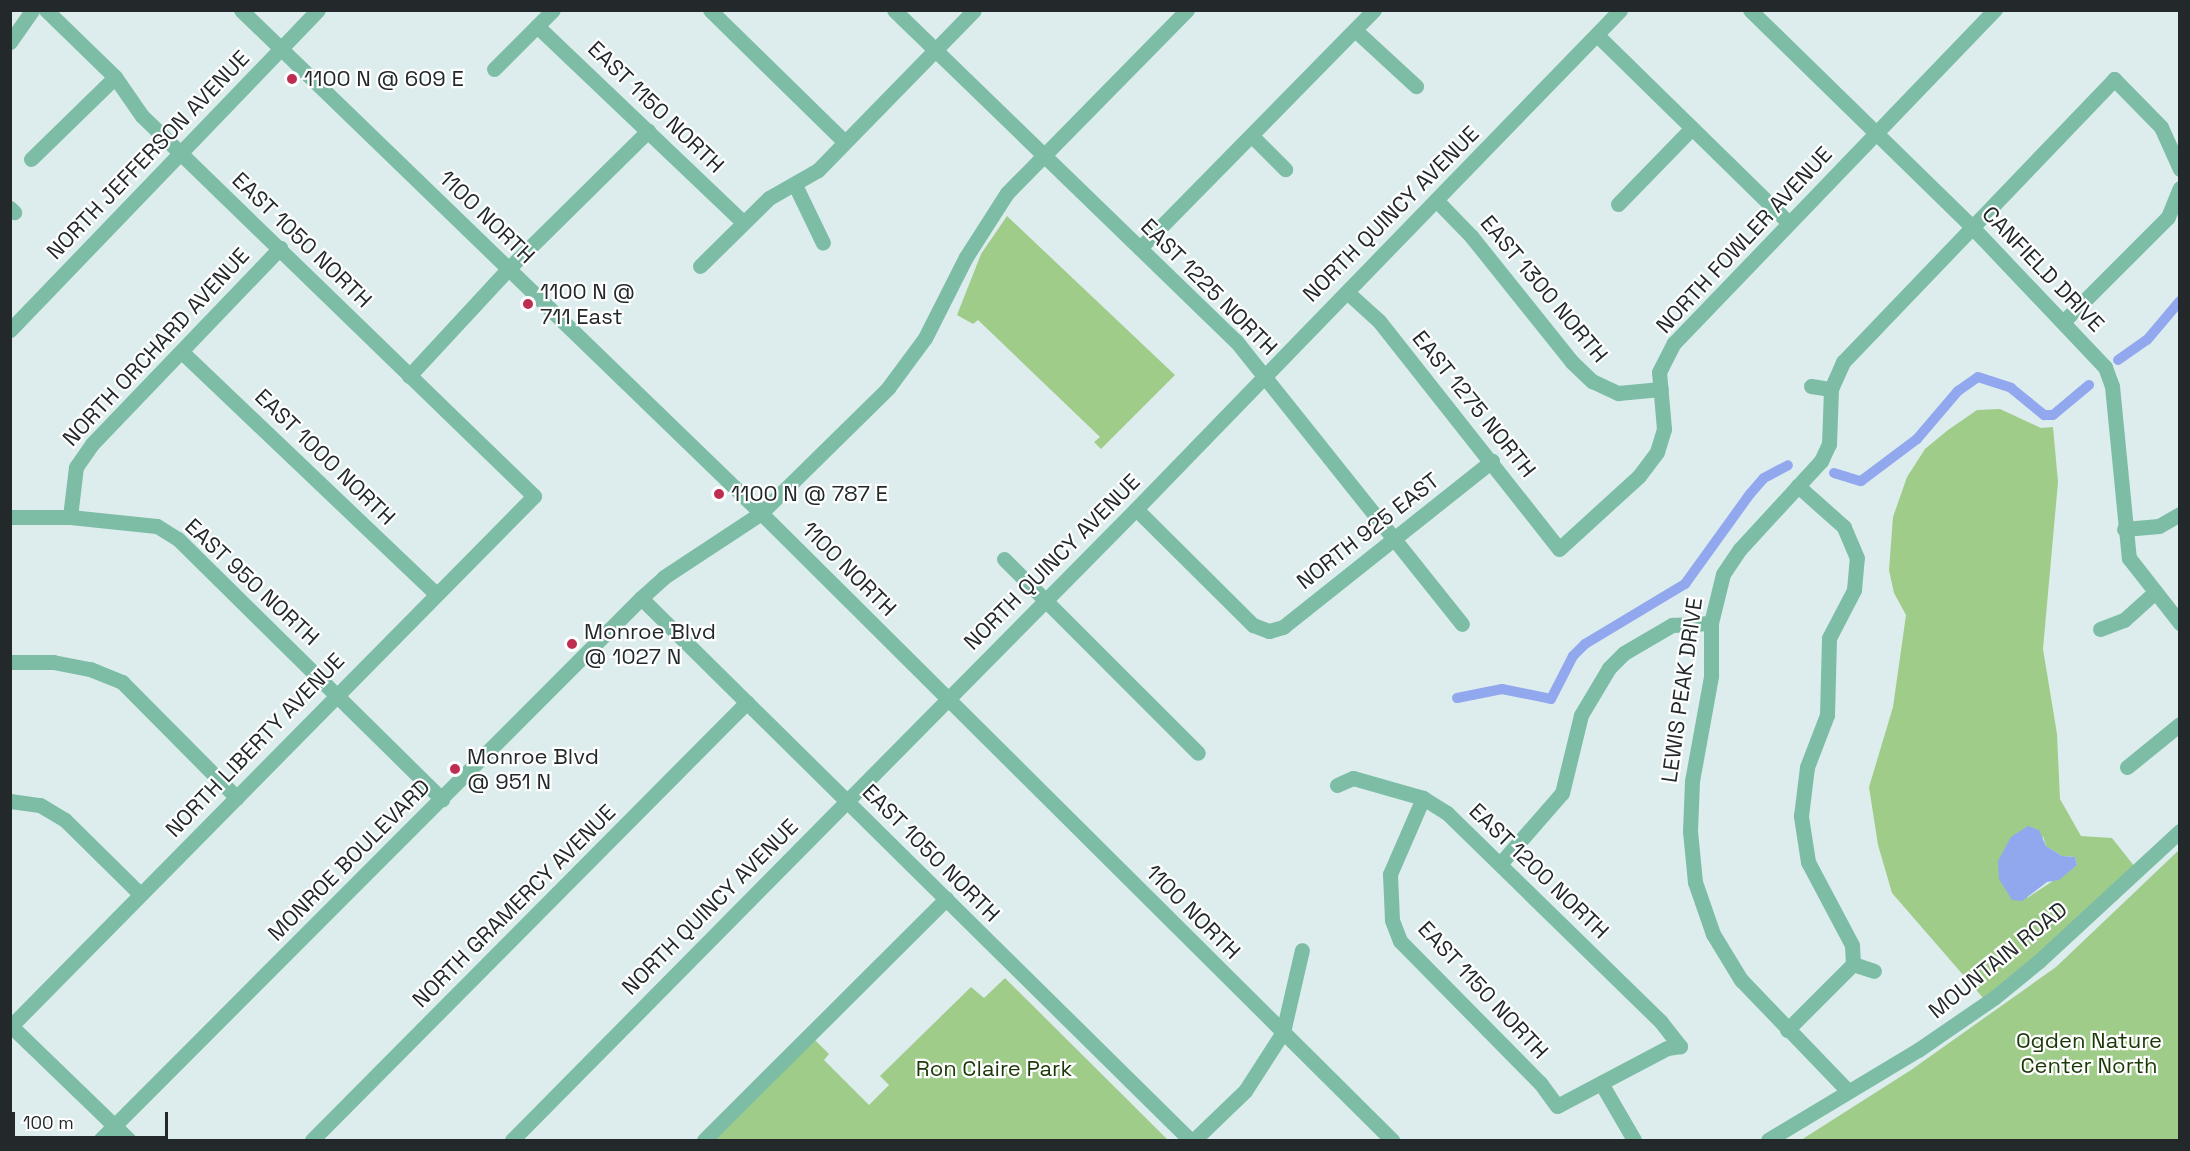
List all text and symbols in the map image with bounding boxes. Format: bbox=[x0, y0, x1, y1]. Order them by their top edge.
street label: EAST 1150 NORTH bbox=[582, 35, 730, 179]
street label: NORTH JEFFERSON AVENUE bbox=[41, 45, 255, 265]
place label: 1100 N @ 609 E bbox=[304, 66, 464, 92]
marker: 1100 N @ 609 E bbox=[285, 72, 299, 86]
street label: NORTH QUINCY AVENUE bbox=[1297, 120, 1485, 308]
street label: NORTH FOWLER AVENUE bbox=[1651, 141, 1837, 339]
street label: 1100 NORTH bbox=[434, 165, 540, 269]
street label: EAST 1050 NORTH bbox=[227, 167, 377, 313]
street label: CANFIELD DRIVE bbox=[1976, 201, 2110, 337]
street label: EAST 1300 NORTH bbox=[1475, 210, 1613, 368]
street label: EAST 1225 NORTH bbox=[1135, 213, 1283, 361]
street label: NORTH ORCHARD AVENUE bbox=[57, 242, 255, 452]
place label: 1100 N @ 711 East bbox=[540, 278, 635, 330]
marker: 1100 N @ 711 East bbox=[521, 297, 535, 311]
street label: EAST 1275 NORTH bbox=[1407, 325, 1541, 483]
street label: EAST 1000 NORTH bbox=[249, 383, 401, 531]
street label: NORTH 925 EAST bbox=[1292, 467, 1444, 595]
street label: NORTH QUINCY AVENUE bbox=[958, 468, 1146, 656]
place label: 1100 N @ 787 E bbox=[731, 481, 888, 507]
marker: 1100 N @ 787 E bbox=[712, 487, 726, 501]
street label: EAST 950 NORTH bbox=[179, 513, 325, 651]
street label: 1100 NORTH bbox=[796, 516, 902, 622]
street label: LEWIS PEAK DRIVE bbox=[1656, 596, 1708, 784]
place label: Monroe Blvd @ 1027 N bbox=[584, 618, 716, 670]
marker: Monroe Blvd @ 1027 N bbox=[565, 637, 579, 651]
street label: NORTH LIBERTY AVENUE bbox=[160, 647, 350, 843]
place label: Monroe Blvd @ 951 N bbox=[467, 743, 599, 794]
marker: Monroe Blvd @ 951 N bbox=[448, 762, 462, 776]
street label: MONROE BOULEVARD bbox=[263, 774, 435, 946]
street label: EAST 1050 NORTH bbox=[857, 779, 1005, 927]
street label: EAST 1200 NORTH bbox=[1464, 798, 1614, 944]
street label: NORTH GRAMERCY AVENUE bbox=[407, 799, 621, 1013]
street label: NORTH QUINCY AVENUE bbox=[616, 813, 804, 1001]
street label: 1100 NORTH bbox=[1140, 859, 1246, 965]
street label: MOUNTAIN ROAD bbox=[1923, 896, 2073, 1024]
street label: EAST 1150 NORTH bbox=[1412, 915, 1554, 1065]
park label: Ogden Nature Center North bbox=[2016, 1027, 2162, 1078]
park label: Ron Claire Park bbox=[916, 1056, 1072, 1082]
scale bar bbox=[15, 1100, 171, 1138]
text: 100 m bbox=[23, 1111, 74, 1134]

